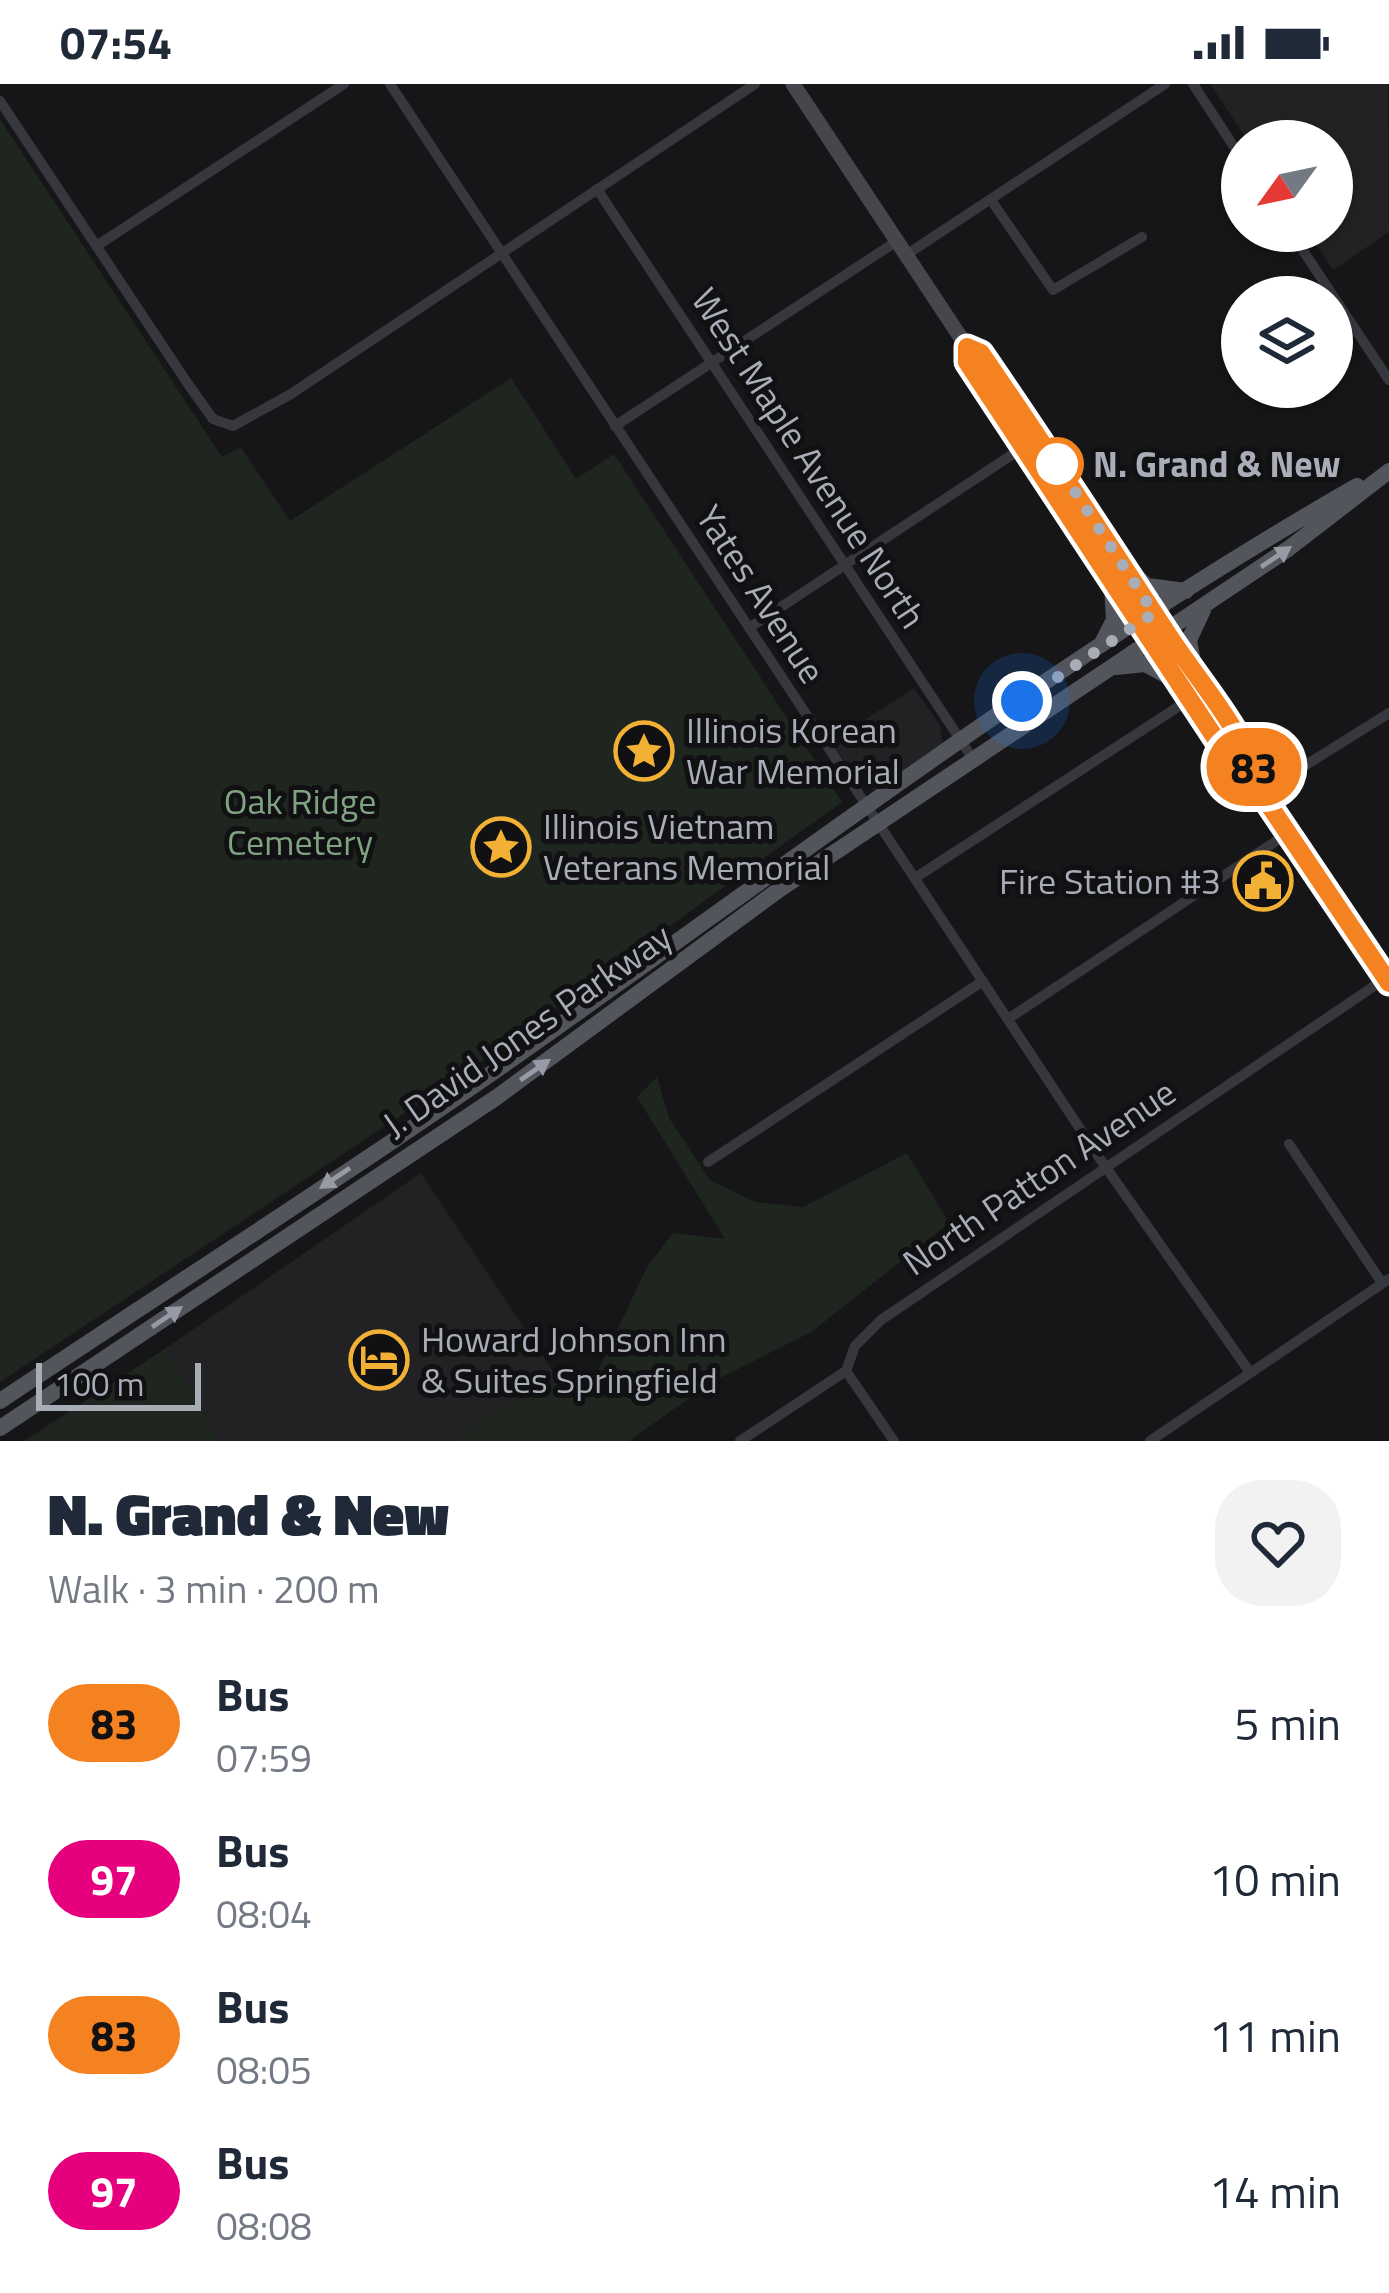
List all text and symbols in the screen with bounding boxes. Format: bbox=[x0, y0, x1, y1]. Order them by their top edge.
text: 07:54 bbox=[60, 8, 172, 76]
north arrow bbox=[1221, 120, 1353, 252]
map controls bbox=[1221, 120, 1353, 408]
button: layers bbox=[1221, 276, 1353, 408]
street label: West Maple Avenue North bbox=[678, 277, 940, 639]
place label: N. Grand & New bbox=[1093, 436, 1341, 491]
marker: N. Grand & New bbox=[1032, 439, 1082, 489]
street label: Yates Avenue bbox=[683, 494, 840, 694]
one-way arrow bbox=[1259, 547, 1292, 569]
your location bbox=[992, 671, 1052, 731]
place label: Illinois Korean War Memorial bbox=[686, 702, 900, 798]
place icon: Illinois Korean War Memorial bbox=[613, 720, 675, 782]
line badge: 83 bbox=[1200, 728, 1308, 806]
text: 83 bbox=[1230, 735, 1278, 799]
park label: Oak Ridge Cemetery bbox=[224, 773, 376, 869]
place label: Illinois Vietnam Veterans Memorial bbox=[543, 798, 830, 894]
place icon: Illinois Vietnam Veterans Memorial bbox=[470, 816, 532, 878]
public building icon: Fire Station #3 bbox=[1232, 850, 1294, 912]
place label: Fire Station #3 bbox=[999, 853, 1221, 908]
street label: J. David Jones Parkway bbox=[371, 909, 683, 1150]
one-way arrow bbox=[519, 1059, 551, 1082]
street label: North Patton Avenue bbox=[891, 1065, 1186, 1289]
one-way arrow bbox=[319, 1166, 352, 1188]
one-way arrow bbox=[151, 1306, 184, 1328]
place label: Howard Johnson Inn & Suites Springfield bbox=[421, 1311, 727, 1407]
hotel icon: Howard Johnson Inn & Suites Springfield bbox=[348, 1329, 410, 1391]
scale bar bbox=[36, 1357, 201, 1410]
text: 100 m bbox=[54, 1359, 144, 1409]
text: N. Grand & New bbox=[48, 1470, 449, 1557]
button: heart bbox=[1215, 1480, 1341, 1606]
text: Walk · 3 min · 200 m bbox=[48, 1559, 380, 1618]
text: Bus bbox=[216, 1660, 290, 1728]
text: 5 min bbox=[1234, 1689, 1341, 1757]
text: 83 bbox=[90, 1691, 138, 1755]
text: 07:59 bbox=[216, 1728, 312, 1787]
text: Bus bbox=[216, 1816, 290, 1884]
text: 10 min bbox=[1209, 1845, 1341, 1913]
text: 97 bbox=[90, 1847, 138, 1911]
text: 08:04 bbox=[216, 1884, 312, 1943]
text: Bus bbox=[216, 1972, 290, 2040]
text: 11 min bbox=[1209, 2001, 1341, 2069]
text: 83 bbox=[90, 2003, 138, 2067]
text: 08:05 bbox=[216, 2040, 312, 2099]
text: Bus bbox=[216, 2128, 290, 2196]
text: 14 min bbox=[1209, 2157, 1341, 2225]
text: 97 bbox=[90, 2159, 138, 2223]
text: 08:08 bbox=[216, 2196, 312, 2255]

